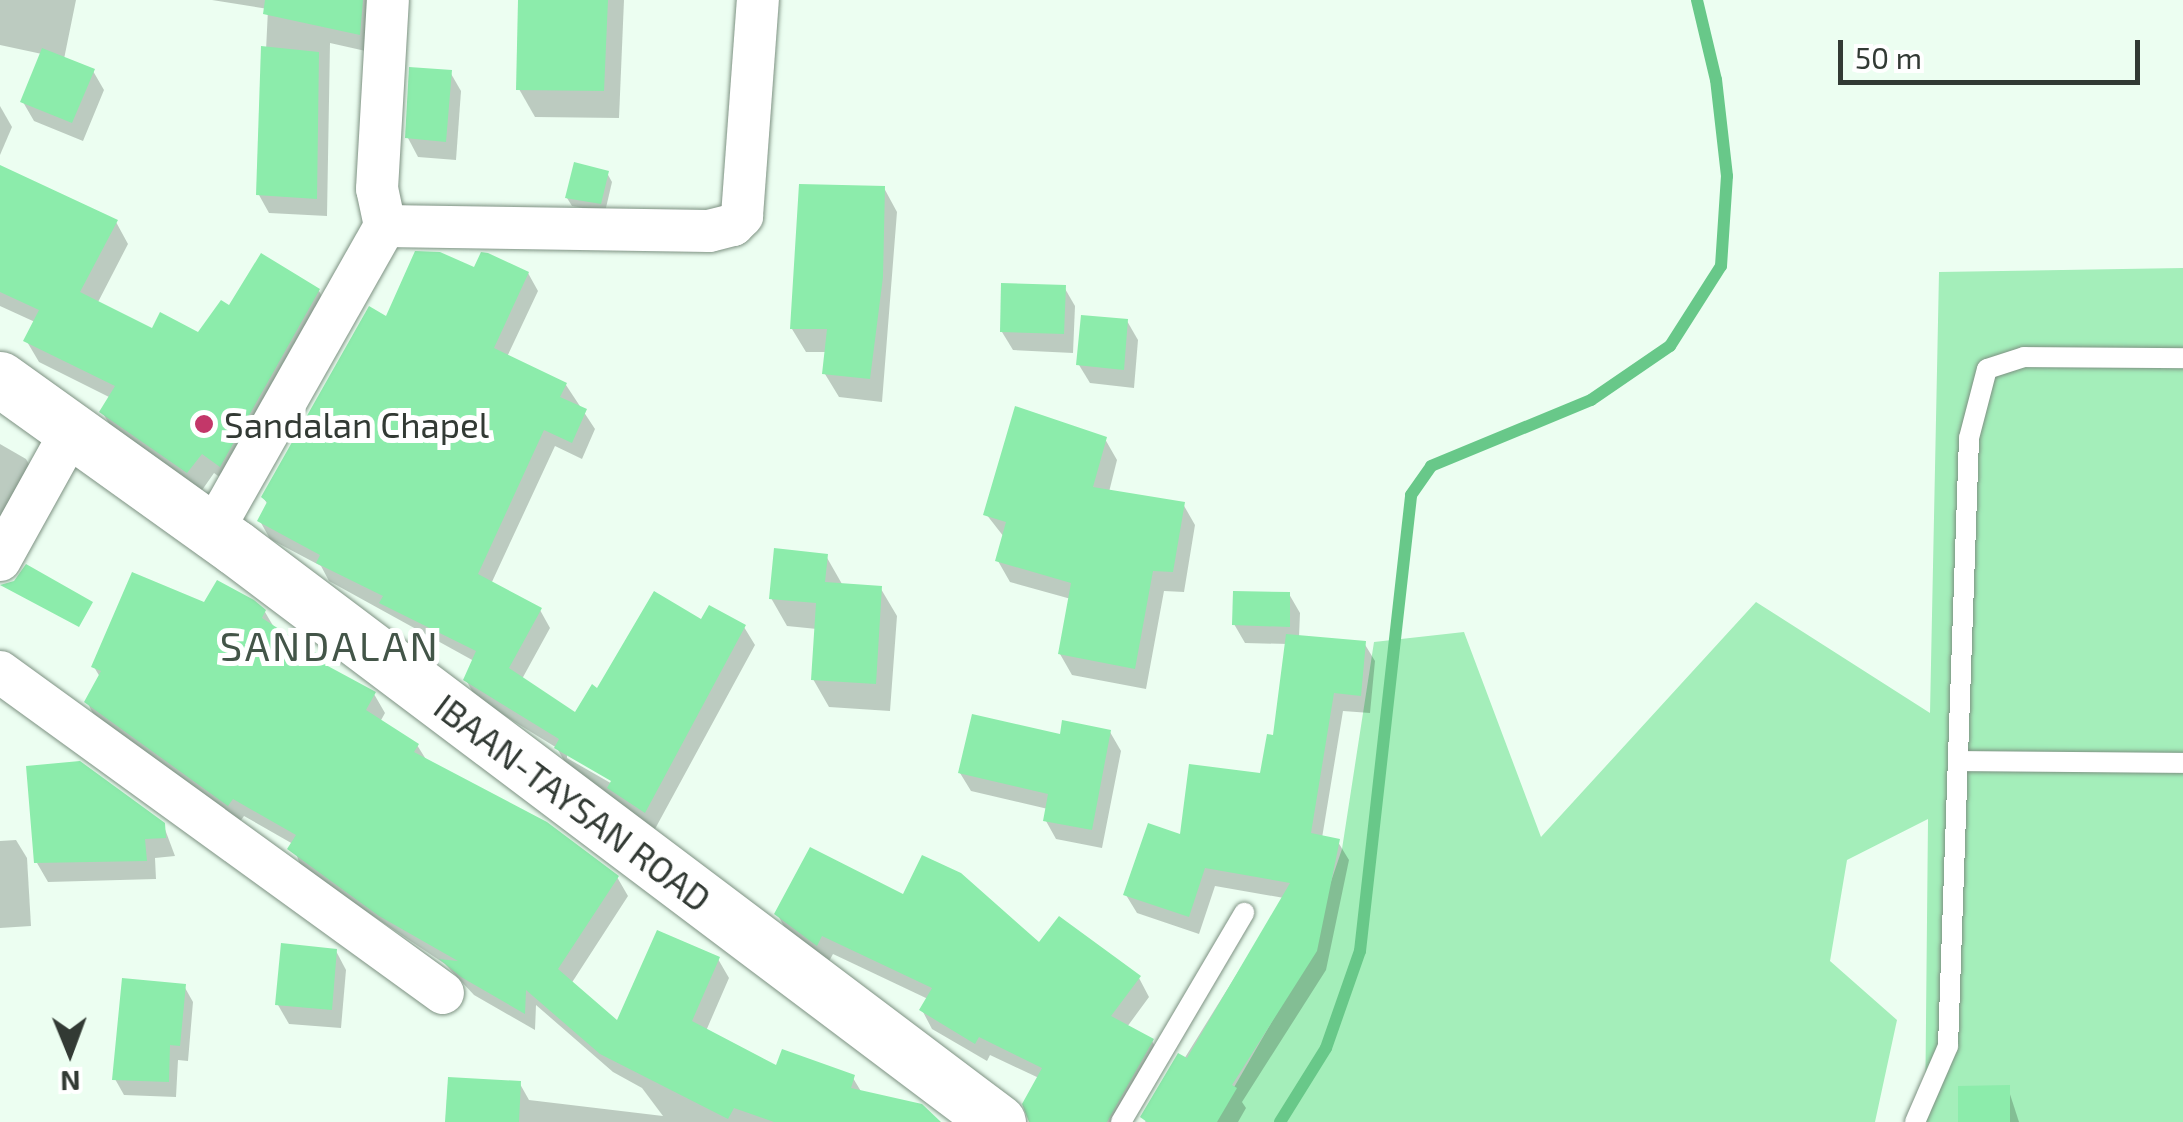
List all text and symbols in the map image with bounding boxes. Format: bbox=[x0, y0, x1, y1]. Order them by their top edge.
scale bar bbox=[1843, 20, 2146, 82]
text: 50 m bbox=[1855, 39, 1922, 75]
place label: Sandalan Chapel bbox=[224, 403, 489, 445]
marker: Sandalan Chapel bbox=[193, 413, 215, 435]
district label: SANDALAN bbox=[220, 621, 440, 669]
street label: IBAAN-TAYSAN ROAD bbox=[427, 685, 719, 919]
north arrow bbox=[20, 1002, 120, 1102]
text: N bbox=[60, 1065, 81, 1099]

